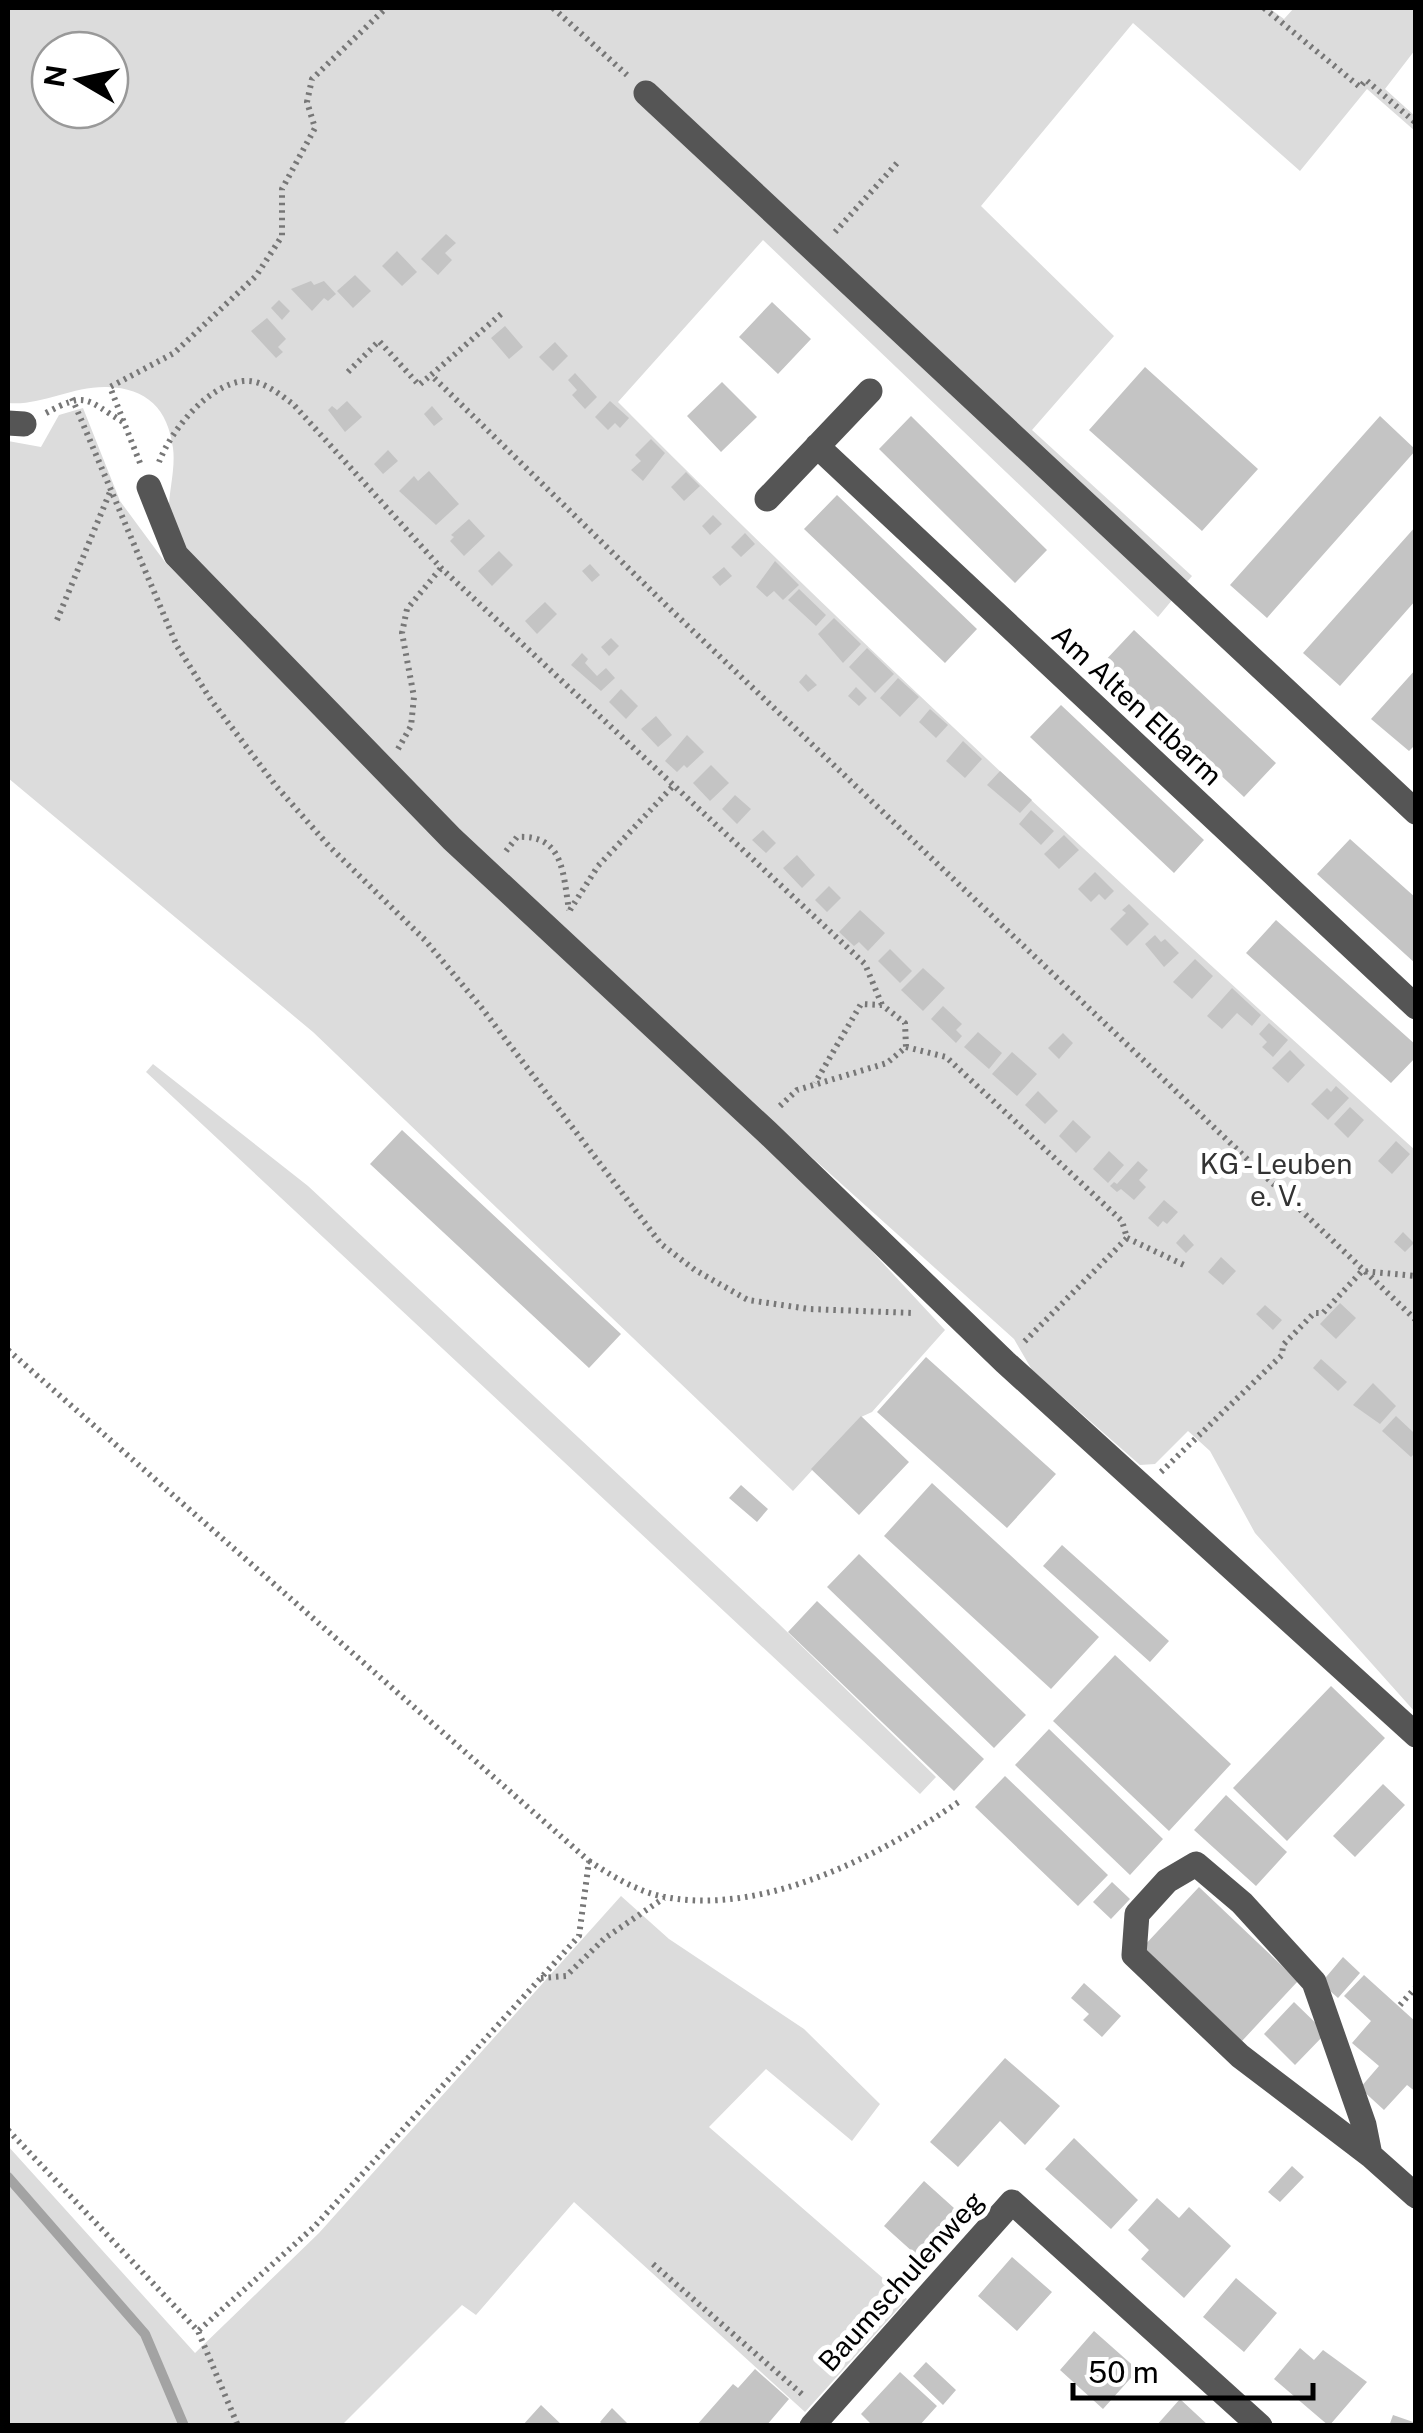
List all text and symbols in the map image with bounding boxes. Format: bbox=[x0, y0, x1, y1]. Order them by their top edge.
north arrow bbox=[30, 30, 130, 130]
text: N bbox=[37, 63, 73, 89]
street label: Am Alten Elbarm bbox=[1046, 618, 1229, 792]
park label: KG - Leuben e. V. bbox=[1200, 1147, 1352, 1212]
street label: Baumschulenweg bbox=[811, 2184, 990, 2377]
scale bar bbox=[1073, 2338, 1313, 2400]
text: 50 m bbox=[1088, 2354, 1159, 2390]

